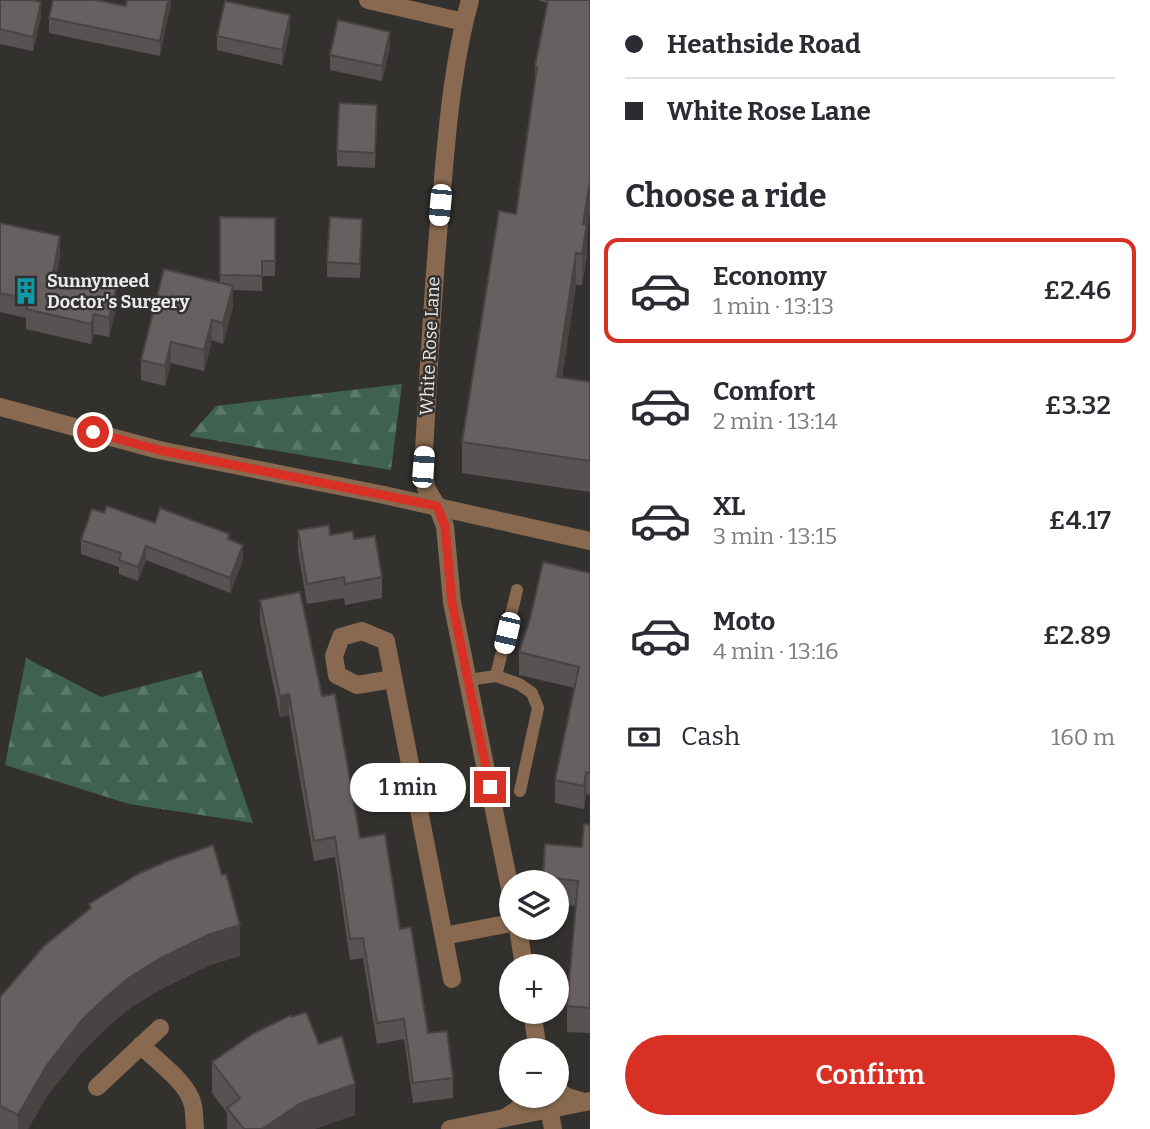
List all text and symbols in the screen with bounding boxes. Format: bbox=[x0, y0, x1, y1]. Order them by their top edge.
text: Heathside Road bbox=[667, 29, 861, 60]
text: White Rose Lane bbox=[667, 96, 871, 127]
text: Choose a ride bbox=[625, 177, 826, 215]
car bbox=[428, 183, 453, 227]
icon: car bbox=[629, 259, 692, 322]
text: Economy bbox=[713, 261, 827, 292]
place label: Sunnymeed Doctor's Surgery bbox=[47, 270, 190, 313]
text: £2.46 bbox=[1043, 275, 1111, 306]
building icon: Sunnymeed Doctor's Surgery bbox=[11, 276, 41, 306]
street label: White Rose Lane bbox=[415, 276, 445, 416]
text: 1 min · 13:13 bbox=[713, 292, 834, 320]
icon: car bbox=[629, 374, 692, 437]
text: Comfort bbox=[713, 376, 816, 407]
text: £3.32 bbox=[1045, 390, 1111, 421]
text: 2 min · 13:14 bbox=[713, 407, 838, 435]
route start bbox=[77, 416, 109, 448]
car bbox=[412, 445, 435, 489]
icon: car bbox=[629, 489, 692, 552]
text: XL bbox=[713, 491, 745, 522]
text: £4.17 bbox=[1048, 505, 1111, 536]
text: 3 min · 13:15 bbox=[713, 522, 837, 550]
icon: car bbox=[629, 604, 692, 667]
text: Moto bbox=[713, 606, 775, 637]
car bbox=[493, 610, 522, 656]
text: £2.89 bbox=[1043, 620, 1111, 651]
text: 4 min · 13:16 bbox=[713, 637, 839, 665]
icon: cash bbox=[625, 718, 663, 756]
text: Cash bbox=[681, 721, 740, 752]
text: 160 m bbox=[1051, 723, 1115, 751]
callout: 1 min bbox=[350, 762, 466, 812]
route end bbox=[474, 771, 506, 803]
text: 1 min bbox=[379, 773, 437, 801]
map controls bbox=[499, 870, 569, 1108]
button: layers bbox=[499, 870, 569, 940]
button: + bbox=[499, 954, 569, 1024]
button: Confirm bbox=[625, 1035, 1115, 1115]
button: − bbox=[499, 1038, 569, 1108]

